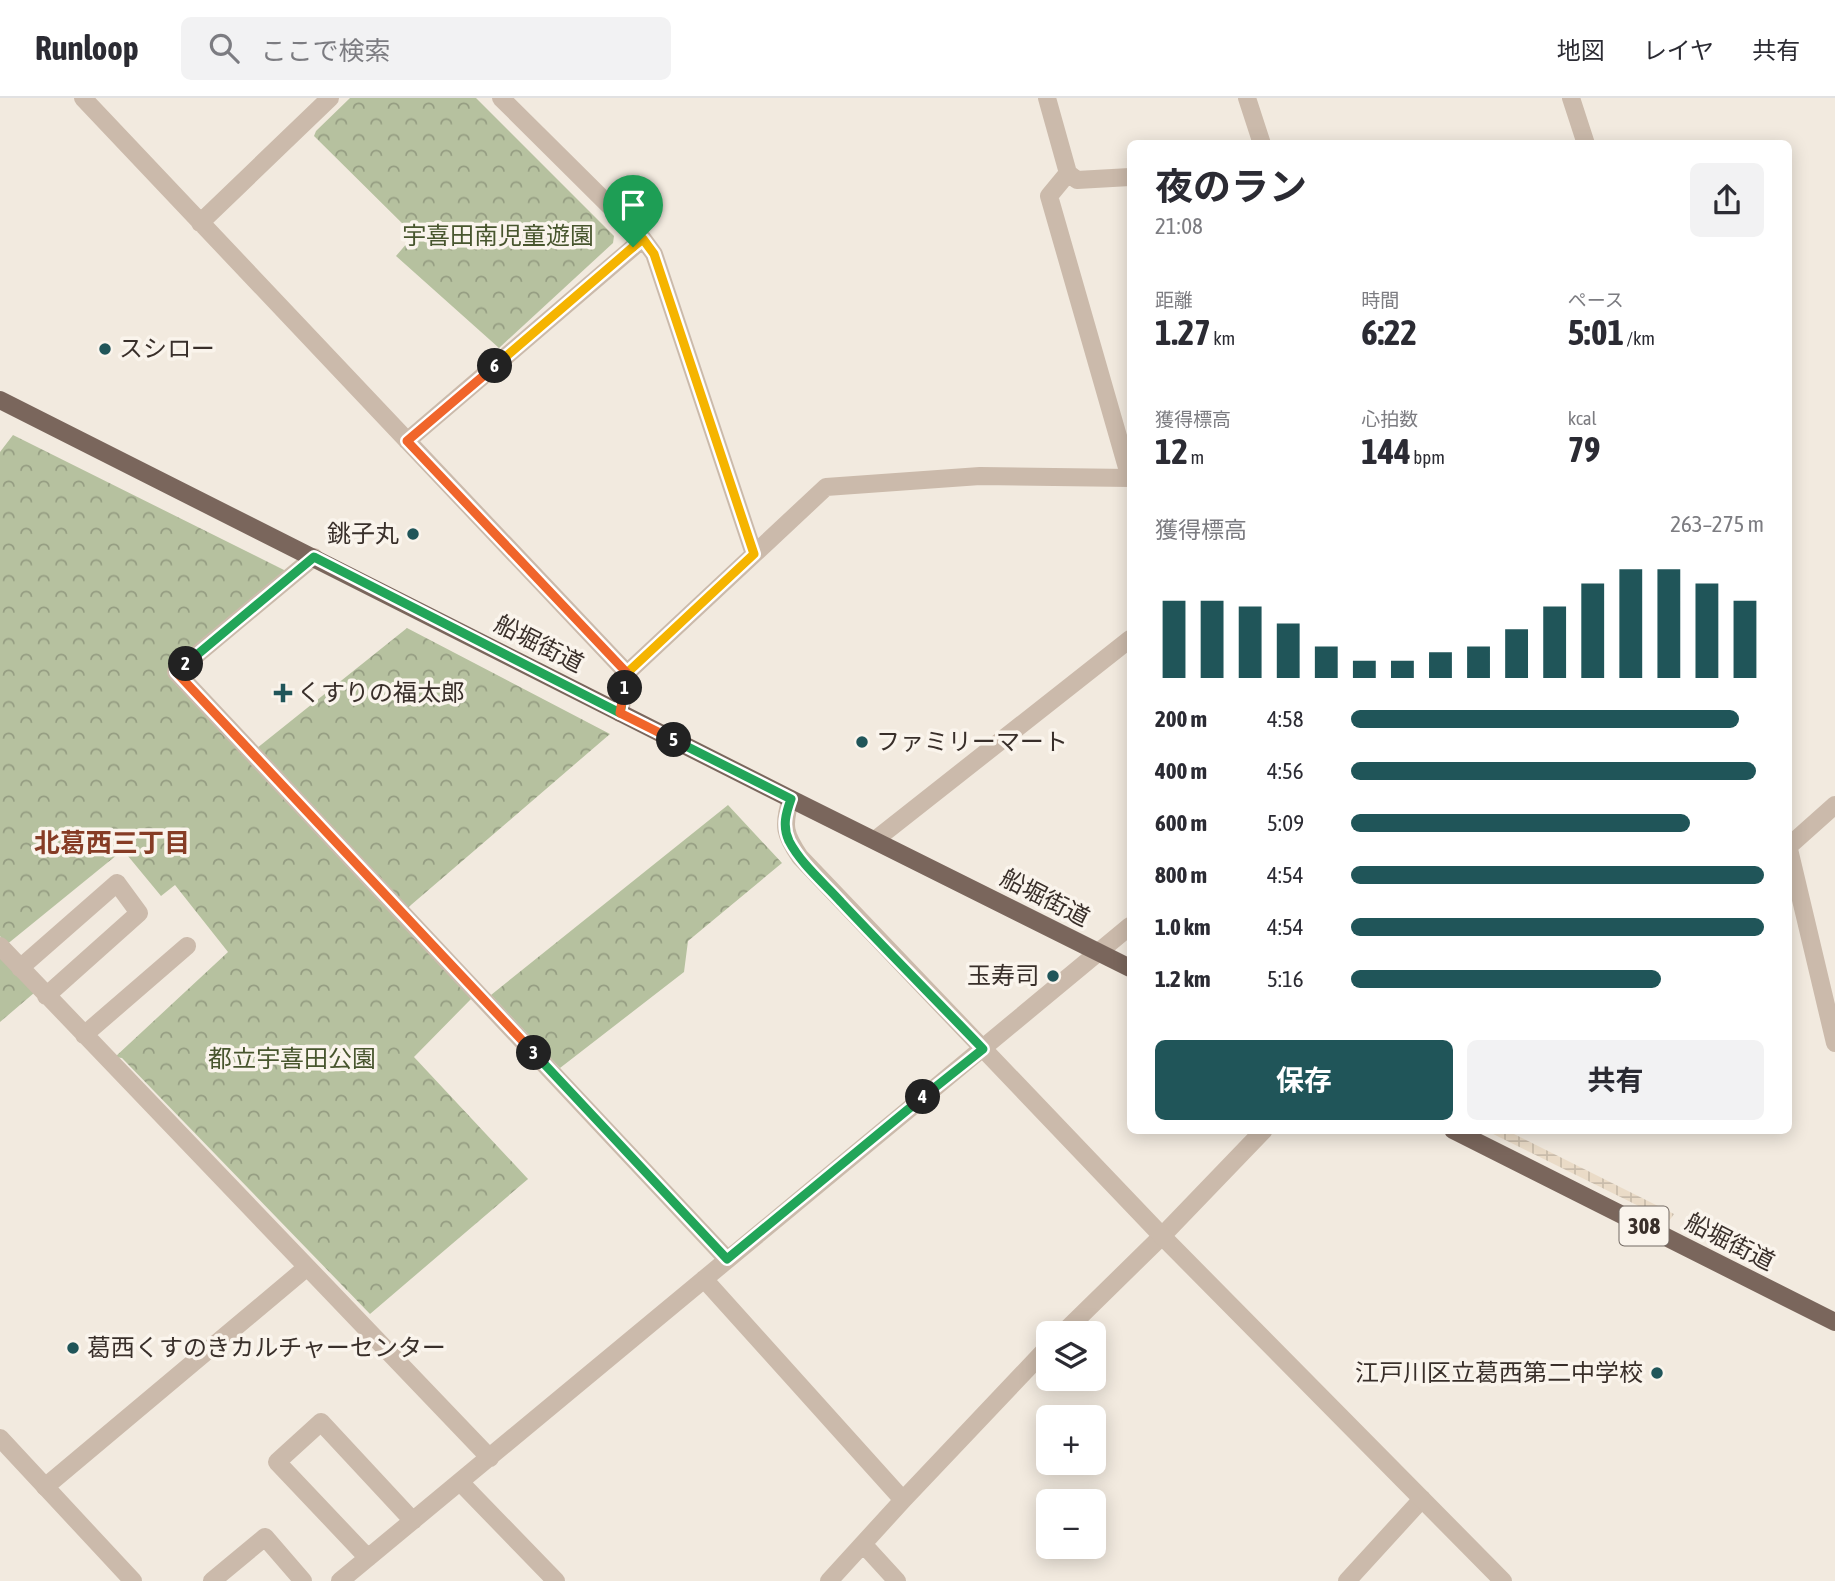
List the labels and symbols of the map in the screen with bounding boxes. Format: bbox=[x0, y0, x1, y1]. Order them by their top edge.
pin bbox=[603, 175, 663, 247]
park label: 宇喜田南児童遊園 bbox=[402, 222, 594, 249]
place label: スシロー bbox=[119, 335, 215, 362]
marker: スシロー bbox=[97, 341, 113, 357]
pin: 6 bbox=[477, 348, 512, 384]
place label: 銚子丸 bbox=[327, 520, 399, 547]
marker: 銚子丸 bbox=[405, 526, 421, 542]
street label: 船堀街道 bbox=[490, 610, 588, 677]
pin: 2 bbox=[168, 646, 204, 682]
pin: 1 bbox=[608, 670, 642, 706]
place label: くすりの福太郎 bbox=[297, 679, 465, 706]
marker: くすりの福太郎 bbox=[275, 685, 291, 701]
pin: 5 bbox=[656, 722, 692, 758]
place label: ファミリーマート bbox=[876, 728, 1068, 755]
marker: ファミリーマート bbox=[854, 734, 870, 750]
district label: 北葛西三丁目 bbox=[34, 828, 190, 858]
street label: 船堀街道 bbox=[996, 864, 1094, 931]
place label: 玉寿司 bbox=[967, 962, 1039, 989]
marker: 玉寿司 bbox=[1045, 968, 1061, 984]
pin: 3 bbox=[516, 1035, 552, 1070]
park label: 都立宇喜田公園 bbox=[208, 1045, 376, 1072]
pin: 4 bbox=[906, 1080, 940, 1114]
road number: 308 bbox=[1620, 1206, 1668, 1246]
street label: 船堀街道 bbox=[1681, 1208, 1779, 1275]
place label: 葛西くすのきカルチャーセンター bbox=[87, 1334, 446, 1361]
marker: 葛西くすのきカルチャーセンター bbox=[65, 1340, 81, 1356]
place label: 江戸川区立葛西第二中学校 bbox=[1355, 1359, 1643, 1386]
marker: 江戸川区立葛西第二中学校 bbox=[1649, 1365, 1665, 1381]

